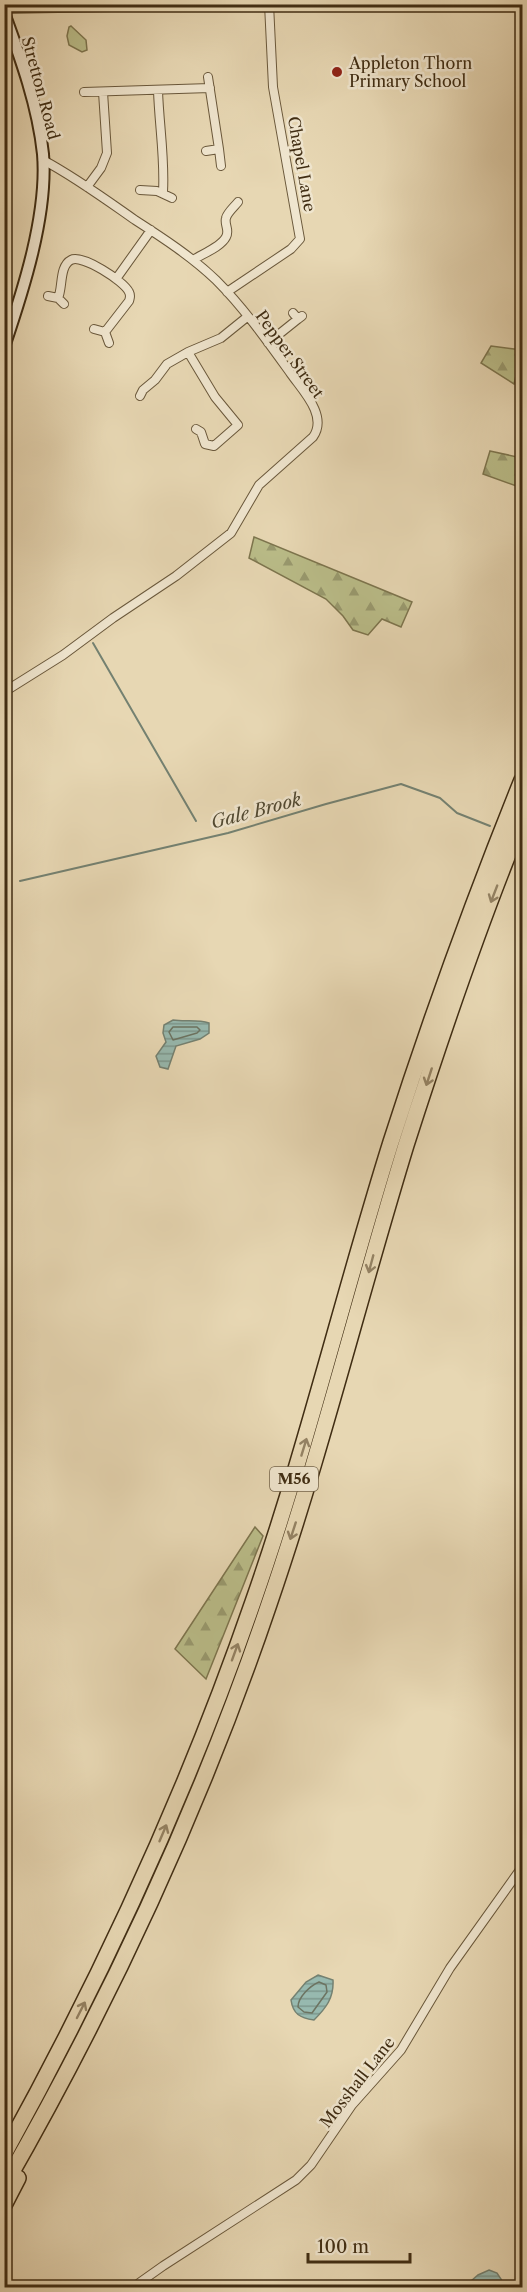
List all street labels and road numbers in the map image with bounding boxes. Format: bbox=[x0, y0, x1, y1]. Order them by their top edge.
street label: Stretton Road bbox=[18, 34, 64, 142]
street label: Chapel Lane bbox=[284, 115, 320, 213]
street label: Pepper Street bbox=[251, 306, 329, 402]
road number: M56 bbox=[270, 1467, 318, 1491]
street label: Mosshall Lane bbox=[315, 2033, 399, 2131]

